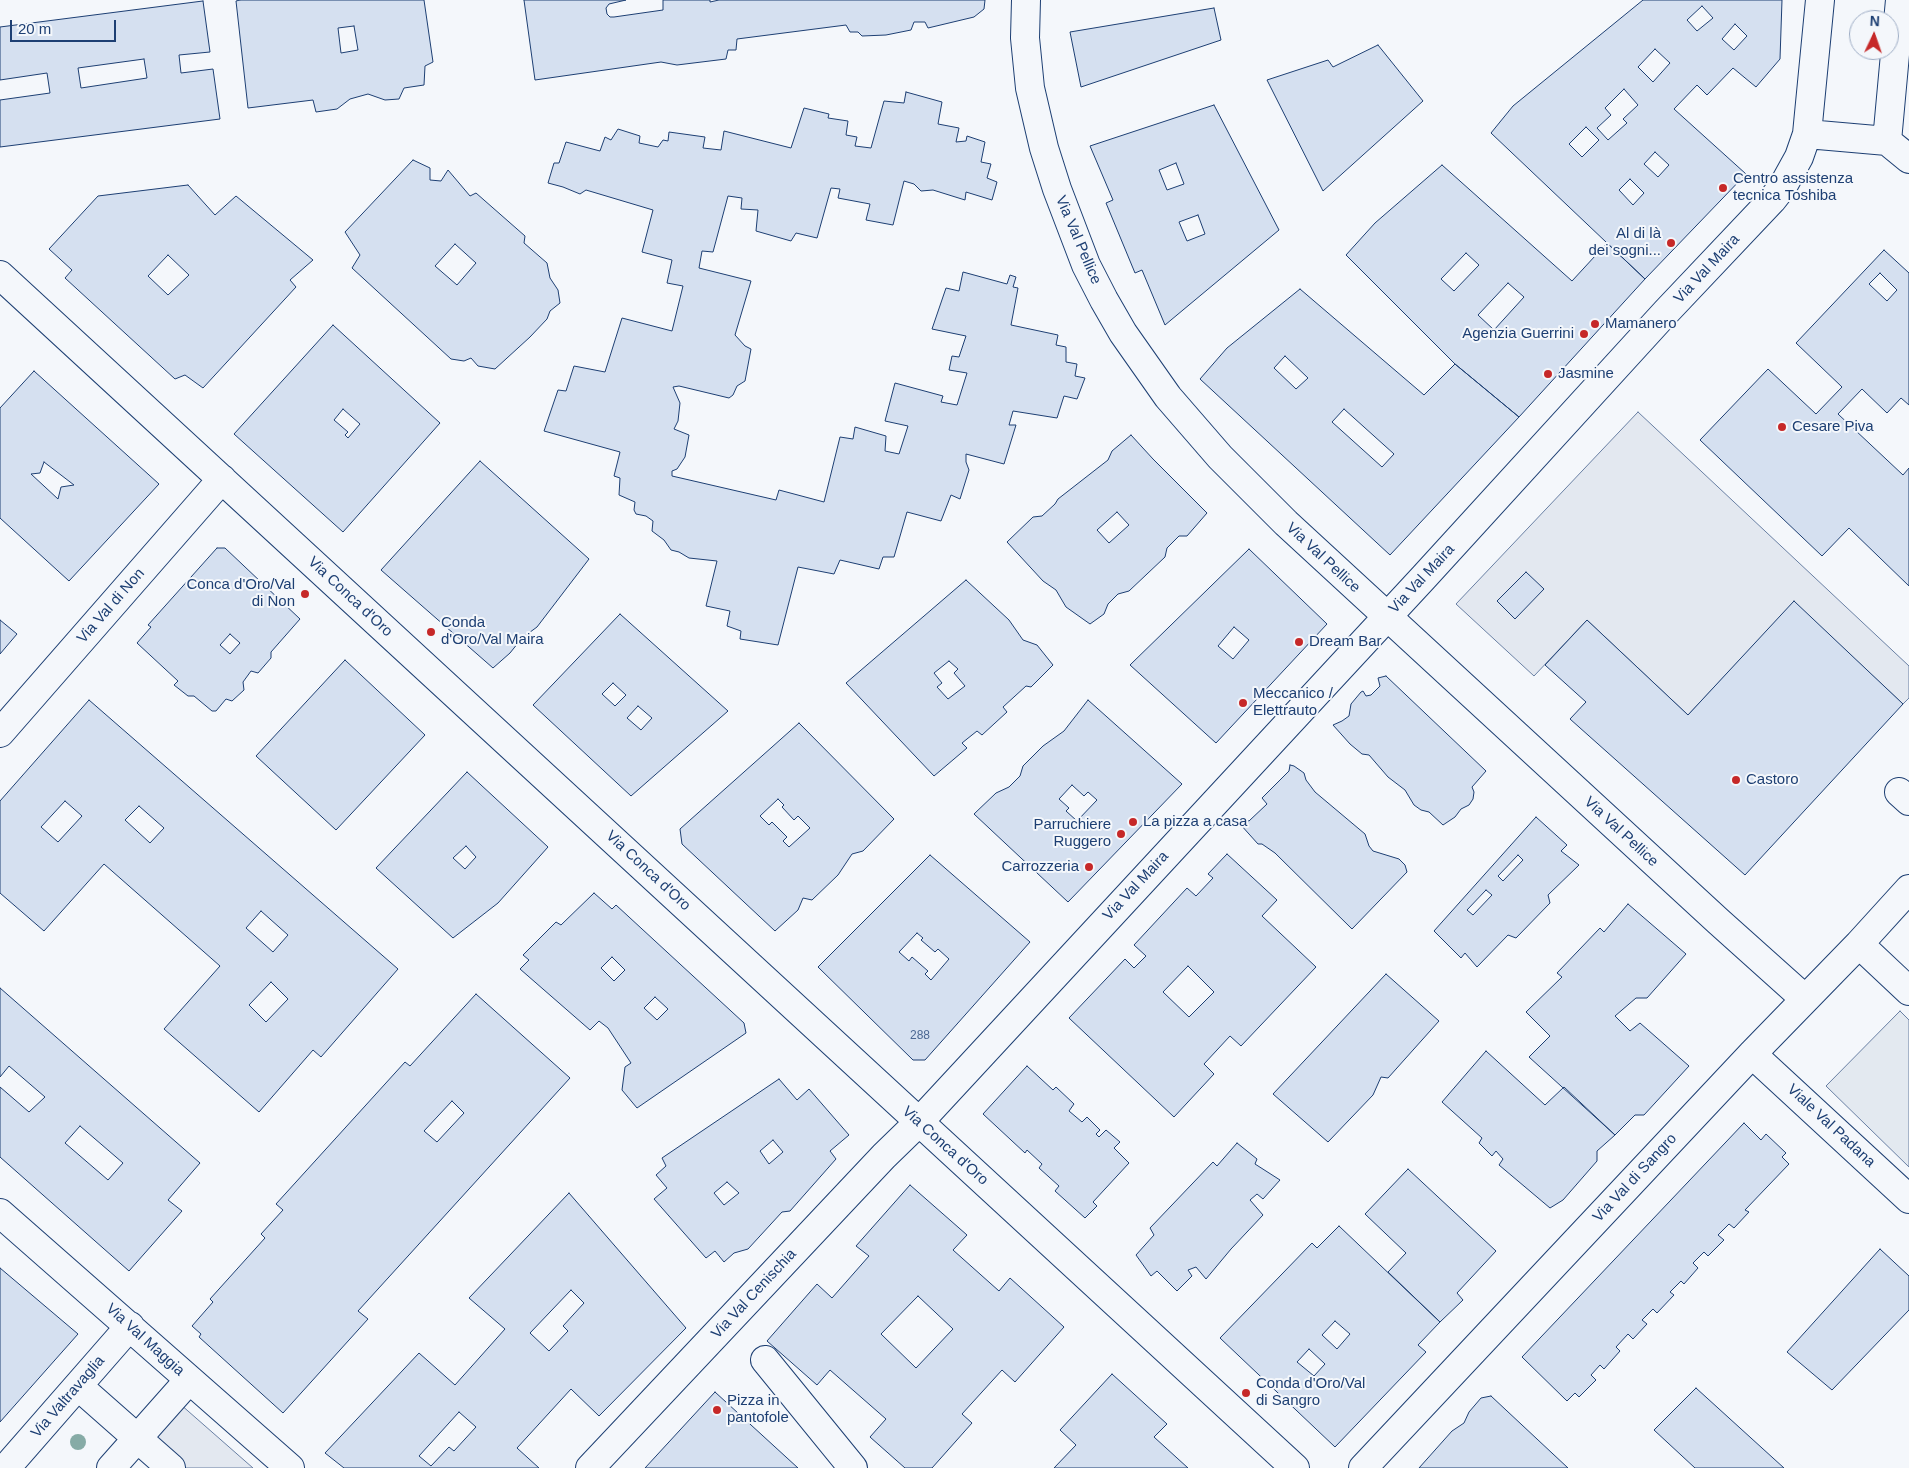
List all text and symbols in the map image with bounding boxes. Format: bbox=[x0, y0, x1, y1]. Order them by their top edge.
scale bar bbox=[12, 10, 119, 42]
north arrow bbox=[1849, 10, 1899, 60]
text: N bbox=[1869, 13, 1880, 29]
text: 20 m bbox=[18, 20, 51, 37]
place label: Centro assistenza tecnica Toshiba bbox=[1733, 170, 1853, 205]
marker: Centro assistenza tecnica Toshiba bbox=[1717, 182, 1729, 194]
street label: Via Val Pellice bbox=[1051, 193, 1105, 287]
place label: Al di là dei sogni... bbox=[1588, 225, 1661, 260]
street label: Via Val Maira bbox=[1670, 231, 1744, 307]
marker: Al di là dei sogni... bbox=[1665, 237, 1677, 249]
place label: Mamanero bbox=[1605, 315, 1677, 333]
marker: Mamanero bbox=[1589, 318, 1601, 330]
place label: Agenzia Guerrini bbox=[1462, 325, 1574, 343]
marker: Agenzia Guerrini bbox=[1578, 328, 1590, 340]
place label: Jasmine bbox=[1558, 365, 1614, 383]
marker: Jasmine bbox=[1542, 368, 1554, 380]
place label: Cesare Piva bbox=[1792, 418, 1874, 436]
marker: Cesare Piva bbox=[1776, 421, 1788, 433]
street label: Via Val Pellice bbox=[1282, 519, 1364, 597]
street label: Via Val Maira bbox=[1385, 541, 1459, 617]
street label: Via Conca d'Oro bbox=[304, 553, 396, 641]
street label: Via Val di Non bbox=[73, 565, 149, 647]
place label: Conca d'Oro/Val di Non bbox=[187, 576, 295, 611]
marker: Conca d'Oro/Val di Non bbox=[299, 588, 311, 600]
place label: Conda d'Oro/Val Maira bbox=[441, 614, 544, 649]
marker: Conda d'Oro/Val Maira bbox=[425, 626, 437, 638]
place label: Dream Bar bbox=[1309, 633, 1382, 651]
marker: Dream Bar bbox=[1293, 636, 1305, 648]
place label: Meccanico / Elettrauto bbox=[1253, 685, 1333, 720]
marker: Meccanico / Elettrauto bbox=[1237, 697, 1249, 709]
place label: Castoro bbox=[1746, 771, 1799, 789]
marker: Castoro bbox=[1730, 774, 1742, 786]
street label: Via Val Pellice bbox=[1580, 793, 1662, 871]
place label: La pizza a casa bbox=[1143, 813, 1247, 831]
place label: Parruchiere Ruggero bbox=[1033, 816, 1111, 851]
marker: La pizza a casa bbox=[1127, 816, 1139, 828]
street label: Via Conca d'Oro bbox=[602, 827, 694, 915]
marker: Parruchiere Ruggero bbox=[1115, 828, 1127, 840]
street label: Via Val Maira bbox=[1099, 848, 1173, 924]
place label: Carrozzeria bbox=[1001, 858, 1079, 876]
marker: Carrozzeria bbox=[1083, 861, 1095, 873]
house number: 288 bbox=[910, 1029, 930, 1043]
street label: Viale Val Padana bbox=[1783, 1081, 1879, 1171]
street label: Via Conca d'Oro bbox=[898, 1103, 992, 1189]
street label: Via Val di Sangro bbox=[1589, 1130, 1681, 1226]
street label: Via Val Cenischia bbox=[708, 1245, 800, 1343]
street label: Via Val Maggia bbox=[102, 1300, 188, 1380]
street label: Via Valtravaglia bbox=[27, 1352, 109, 1442]
place label: Conda d'Oro/Val di Sangro bbox=[1256, 1375, 1365, 1410]
marker: Conda d'Oro/Val di Sangro bbox=[1240, 1387, 1252, 1399]
place label: Pizza in pantofole bbox=[727, 1392, 789, 1427]
marker: Pizza in pantofole bbox=[711, 1404, 723, 1416]

